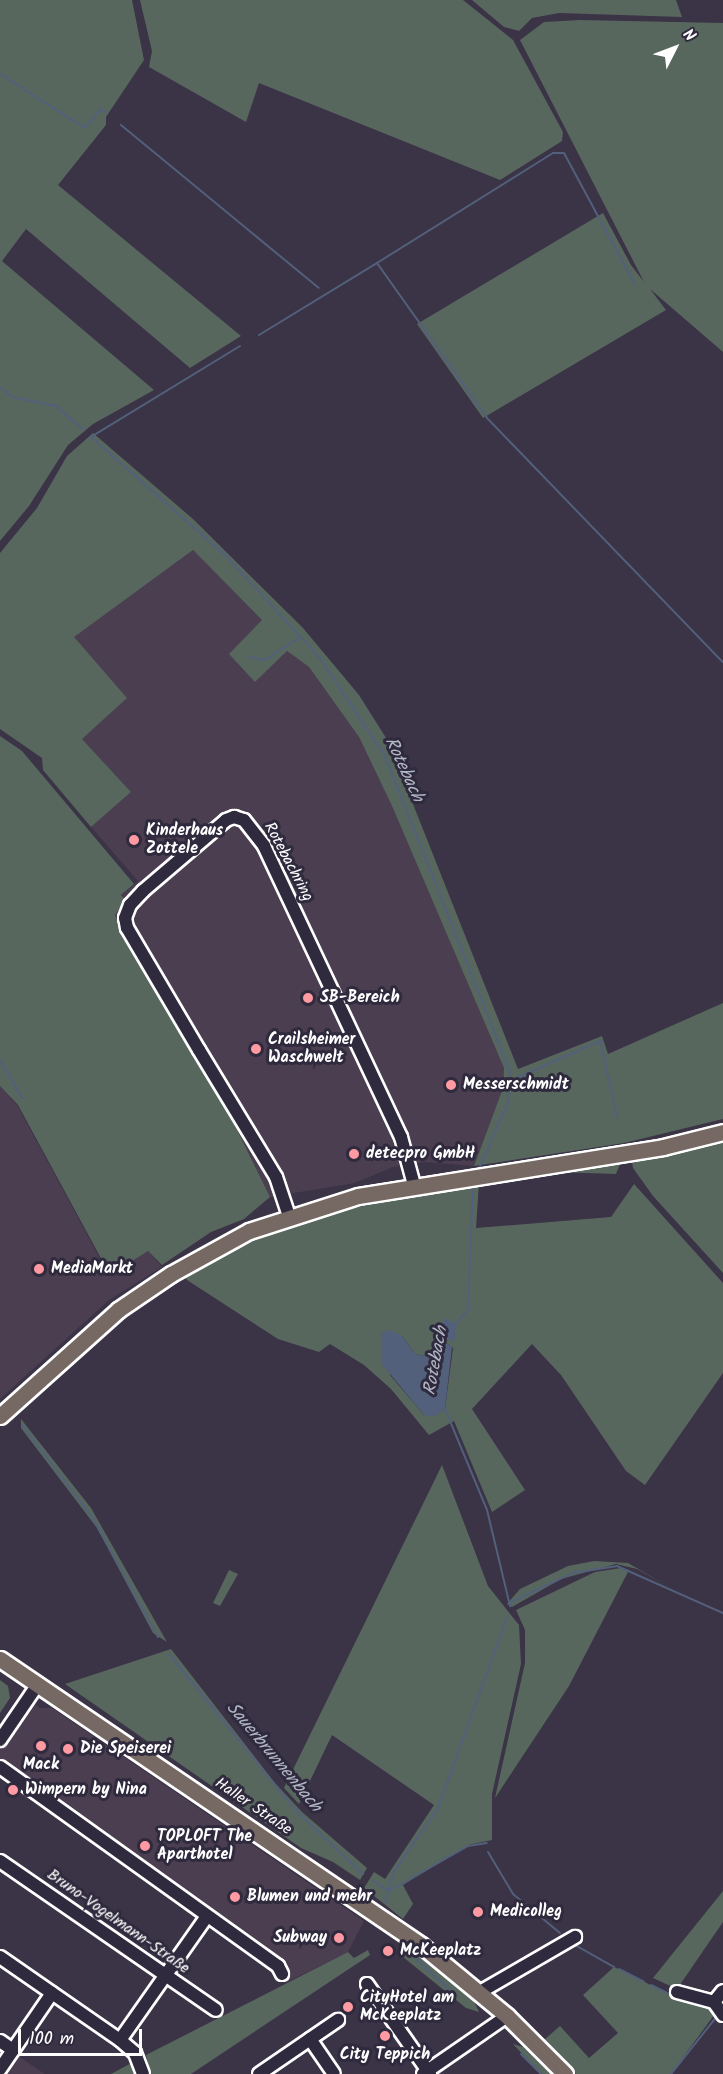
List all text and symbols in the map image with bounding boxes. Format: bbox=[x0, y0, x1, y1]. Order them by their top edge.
north arrow bbox=[645, 18, 705, 78]
text: N bbox=[676, 23, 701, 48]
water label: Rotebach bbox=[379, 734, 427, 806]
street label: Rotebachring bbox=[259, 819, 317, 905]
place label: Kinderhaus Zottele bbox=[146, 821, 223, 859]
marker: Kinderhaus Zottele bbox=[127, 833, 141, 847]
place label: SB-Bereich bbox=[320, 988, 400, 1008]
marker: SB-Bereich bbox=[301, 991, 315, 1005]
place label: Crailsheimer Waschwelt bbox=[268, 1030, 355, 1068]
marker: Crailsheimer Waschwelt bbox=[249, 1042, 263, 1056]
place label: Messerschmidt bbox=[463, 1075, 569, 1095]
marker: Messerschmidt bbox=[444, 1078, 458, 1092]
place label: detecpro GmbH bbox=[366, 1144, 475, 1164]
marker: detecpro GmbH bbox=[347, 1147, 361, 1161]
place label: MediaMarkt bbox=[51, 1259, 133, 1279]
marker: MediaMarkt bbox=[32, 1262, 46, 1276]
water label: Rotebach bbox=[420, 1325, 454, 1397]
water label: Sauerbrunnenbach bbox=[221, 1699, 325, 1817]
marker: Mack bbox=[34, 1739, 48, 1753]
place label: Die Speiserei bbox=[80, 1739, 171, 1759]
marker: Die Speiserei bbox=[61, 1742, 75, 1756]
place label: Mack bbox=[23, 1755, 59, 1775]
street label: Haller Straße bbox=[211, 1774, 295, 1840]
place label: Wimpern by Nina bbox=[25, 1780, 147, 1800]
marker: Wimpern by Nina bbox=[6, 1783, 20, 1797]
place label: TOPLOFT The Aparthotel bbox=[157, 1827, 252, 1865]
marker: TOPLOFT The Aparthotel bbox=[138, 1839, 152, 1853]
street label: Bruno-Vogelmann-Straße bbox=[43, 1866, 193, 1978]
place label: Blumen und mehr bbox=[247, 1887, 372, 1907]
marker: Blumen und mehr bbox=[228, 1890, 242, 1904]
place label: Medicolleg bbox=[490, 1902, 562, 1922]
marker: Medicolleg bbox=[471, 1905, 485, 1919]
place label: Subway bbox=[273, 1928, 327, 1948]
marker: Subway bbox=[332, 1931, 346, 1945]
place label: McKeeplatz bbox=[400, 1941, 481, 1961]
marker: McKeeplatz bbox=[381, 1944, 395, 1958]
place label: CityHotel am McKeeplatz bbox=[360, 1988, 454, 2026]
marker: CityHotel am McKeeplatz bbox=[341, 2000, 355, 2014]
scale bar bbox=[21, 2017, 146, 2055]
text: 100 m bbox=[29, 2025, 74, 2054]
marker: City Teppich bbox=[378, 2029, 392, 2043]
place label: City Teppich bbox=[340, 2045, 430, 2065]

